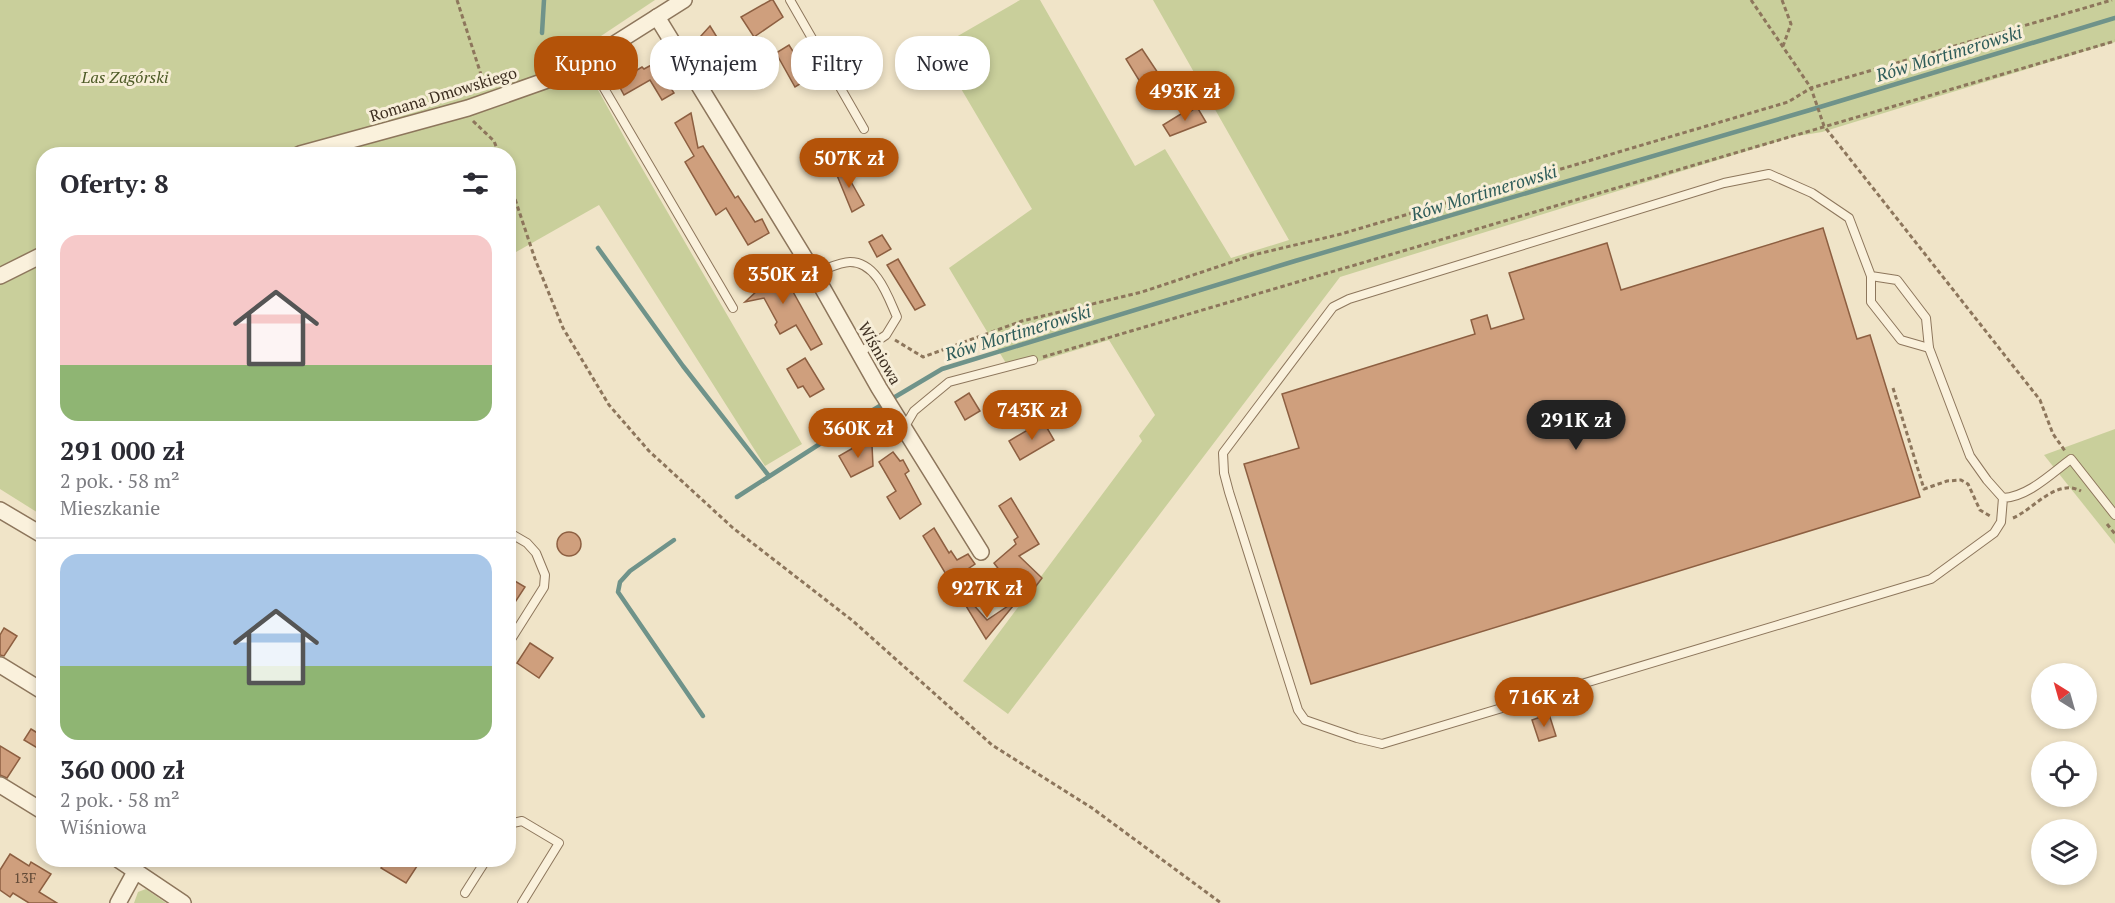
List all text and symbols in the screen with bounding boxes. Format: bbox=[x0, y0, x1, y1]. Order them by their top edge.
water label: Rów Mortimerowski bbox=[1872, 19, 2025, 87]
chip: Kupno bbox=[534, 36, 638, 90]
chip: Wynajem bbox=[650, 36, 779, 90]
chip: Filtry bbox=[791, 36, 883, 90]
chip: Nowe bbox=[895, 36, 990, 90]
street label: Romana Dmowskiego bbox=[367, 61, 519, 127]
park label: Las Zagórski bbox=[81, 66, 169, 88]
pin: 493K zł bbox=[1130, 71, 1240, 122]
text: 493K zł bbox=[1150, 77, 1220, 104]
pin: 507K zł bbox=[794, 138, 904, 189]
text: 507K zł bbox=[814, 144, 884, 171]
water label: Rów Mortimerowski bbox=[1407, 158, 1560, 226]
text: Oferty: 8 bbox=[60, 166, 169, 200]
icon: filters bbox=[459, 167, 492, 200]
pin: 350K zł bbox=[728, 254, 838, 305]
text: 350K zł bbox=[748, 260, 818, 287]
icon: home bbox=[222, 274, 330, 382]
water label: Rów Mortimerowski bbox=[941, 298, 1094, 366]
street label: Wiśniowa bbox=[853, 317, 907, 389]
pin: 743K zł bbox=[977, 390, 1087, 441]
text: 743K zł bbox=[997, 396, 1067, 423]
pin: 291K zł bbox=[1521, 400, 1631, 451]
text: 291K zł bbox=[1541, 406, 1611, 433]
pin: 360K zł bbox=[803, 408, 913, 459]
text: 360K zł bbox=[823, 414, 893, 441]
text: 291 000 zł bbox=[60, 433, 185, 467]
text: 2 pok. · 58 m² bbox=[60, 467, 180, 494]
text: Mieszkanie bbox=[60, 494, 160, 521]
pin: 927K zł bbox=[932, 568, 1042, 619]
text: 927K zł bbox=[952, 574, 1022, 601]
icon: home bbox=[222, 593, 330, 701]
north arrow bbox=[2031, 663, 2097, 729]
map controls bbox=[2031, 663, 2097, 885]
pin: 716K zł bbox=[1489, 677, 1599, 728]
text: 716K zł bbox=[1509, 683, 1579, 710]
button: locate bbox=[2031, 741, 2097, 807]
text: 360 000 zł bbox=[60, 752, 185, 786]
text: 2 pok. · 58 m² bbox=[60, 786, 180, 813]
text: Wiśniowa bbox=[60, 813, 147, 840]
button: layers bbox=[2031, 819, 2097, 885]
house number: 13F bbox=[14, 868, 36, 887]

